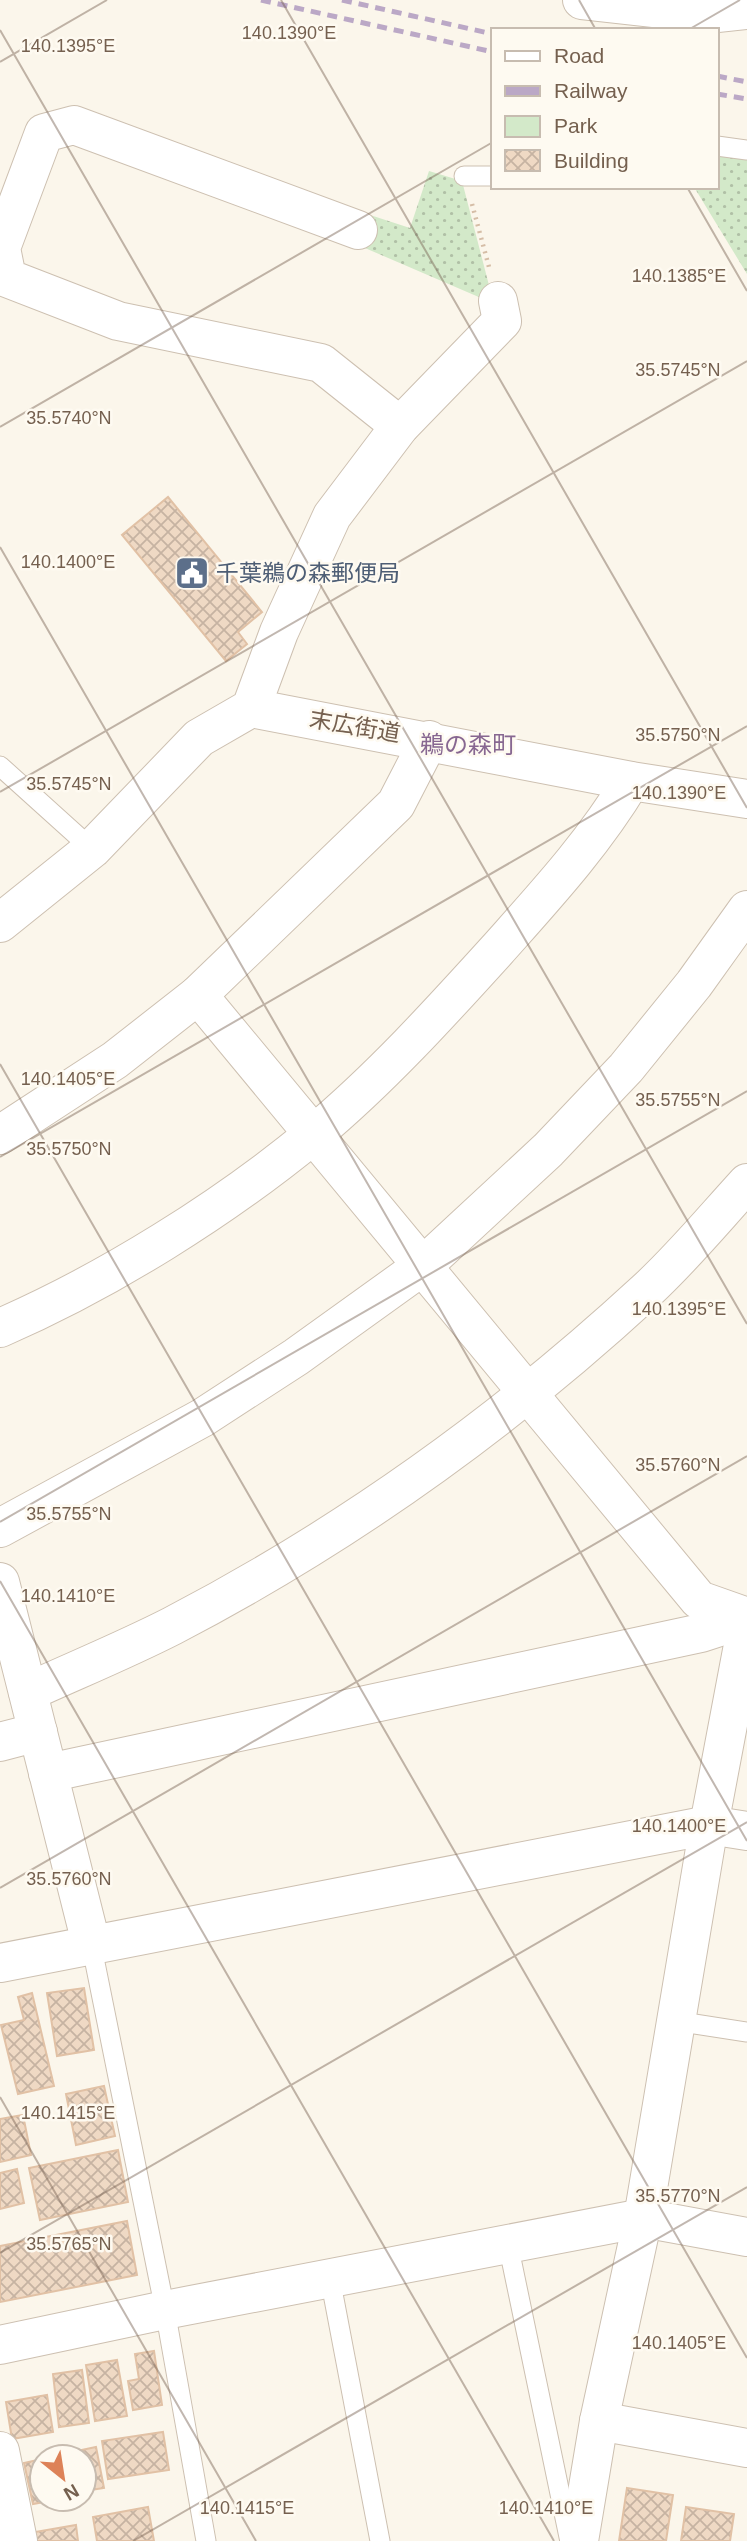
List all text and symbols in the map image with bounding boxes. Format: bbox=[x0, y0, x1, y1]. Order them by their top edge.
text: 140.1390°E bbox=[242, 23, 336, 43]
legend bbox=[491, 28, 719, 189]
text: 140.1395°E bbox=[21, 36, 115, 56]
text: Road bbox=[554, 44, 604, 67]
text: Railway bbox=[554, 79, 628, 102]
text: Park bbox=[554, 114, 598, 137]
text: Building bbox=[554, 149, 629, 172]
text: 140.1385°E bbox=[632, 266, 726, 286]
text: 35.5745°N bbox=[635, 360, 721, 380]
text: 35.5740°N bbox=[26, 408, 112, 428]
text: 140.1400°E bbox=[21, 552, 115, 572]
public building icon: 千葉鵜の森郵便局 bbox=[173, 554, 211, 592]
place label: 千葉鵜の森郵便局 bbox=[216, 560, 400, 586]
street label: 末広街道 bbox=[307, 705, 403, 747]
text: 35.5750°N bbox=[635, 725, 721, 745]
district label: 鵜の森町 bbox=[420, 731, 516, 758]
text: 35.5745°N bbox=[26, 774, 112, 794]
text: 140.1390°E bbox=[632, 783, 726, 803]
text: 140.1405°E bbox=[21, 1069, 115, 1089]
text: 35.5755°N bbox=[635, 1090, 721, 1110]
text: 35.5750°N bbox=[26, 1139, 112, 1159]
text: 140.1395°E bbox=[632, 1299, 726, 1319]
text: 35.5760°N bbox=[635, 1455, 721, 1475]
text: 35.5755°N bbox=[26, 1504, 112, 1524]
text: 140.1410°E bbox=[21, 1586, 115, 1606]
text: 140.1400°E bbox=[632, 1816, 726, 1836]
text: 35.5760°N bbox=[26, 1869, 112, 1889]
text: 140.1415°E bbox=[21, 2103, 115, 2123]
text: 35.5770°N bbox=[635, 2186, 721, 2206]
text: 35.5765°N bbox=[26, 2234, 112, 2254]
text: 140.1405°E bbox=[632, 2333, 726, 2353]
north arrow bbox=[28, 2443, 98, 2513]
text: N bbox=[60, 2480, 82, 2505]
text: 140.1415°E bbox=[200, 2498, 294, 2518]
text: 140.1410°E bbox=[499, 2498, 593, 2518]

